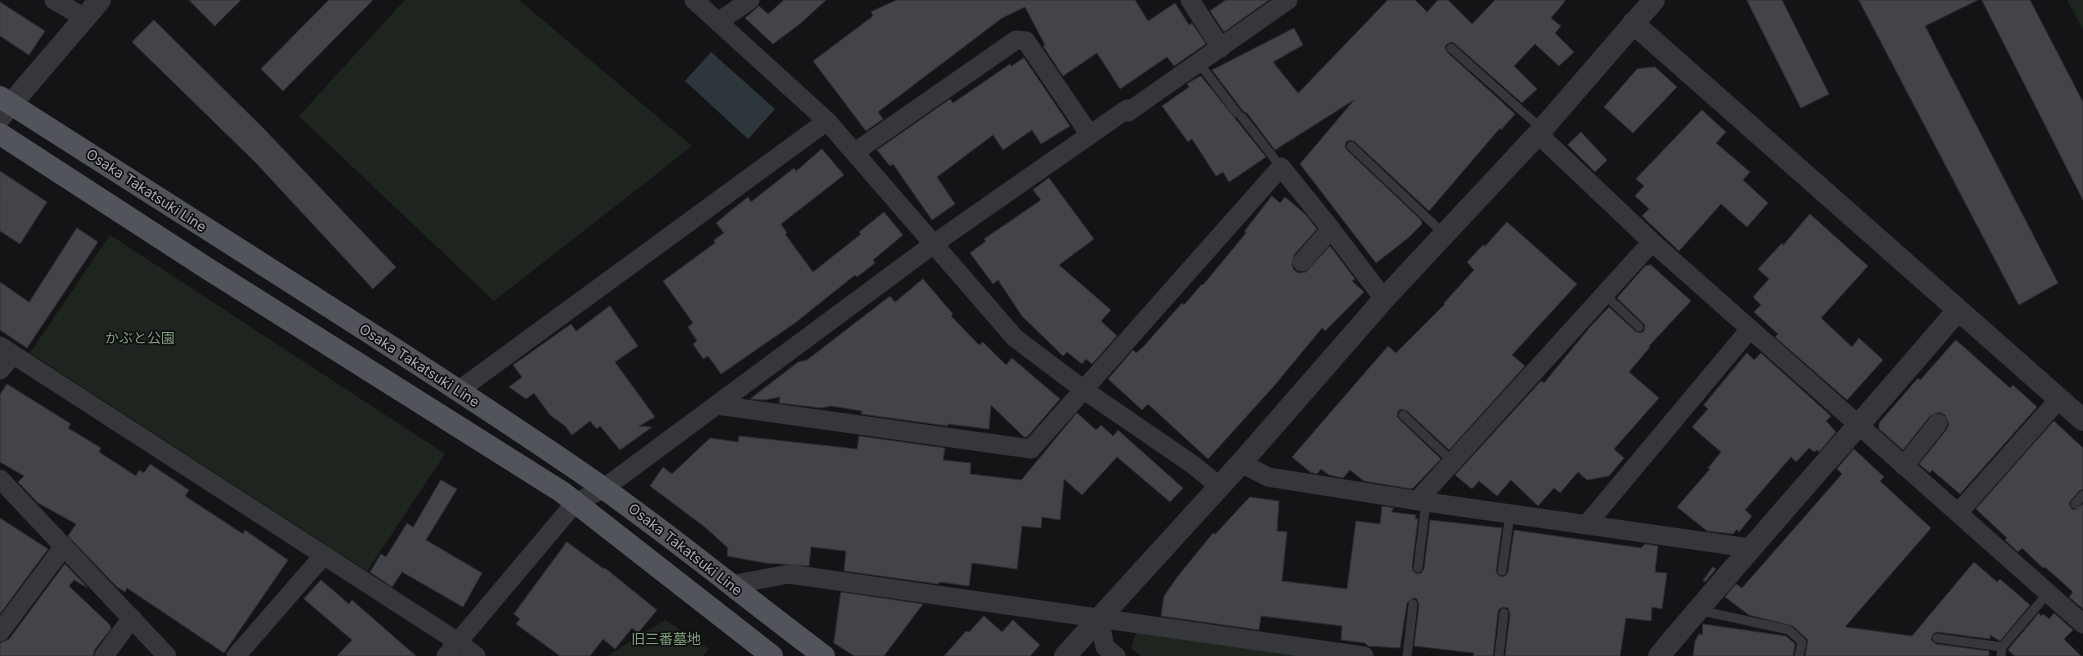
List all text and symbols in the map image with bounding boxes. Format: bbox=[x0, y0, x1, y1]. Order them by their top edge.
street label: Osaka Takatsuki Line bbox=[83, 146, 209, 236]
street label: Osaka Takatsuki Line bbox=[356, 321, 482, 411]
park label: かぶと公園 bbox=[105, 331, 175, 347]
street label: Osaka Takatsuki Line bbox=[625, 500, 745, 600]
park label: 旧三番墓地 bbox=[631, 632, 701, 648]

